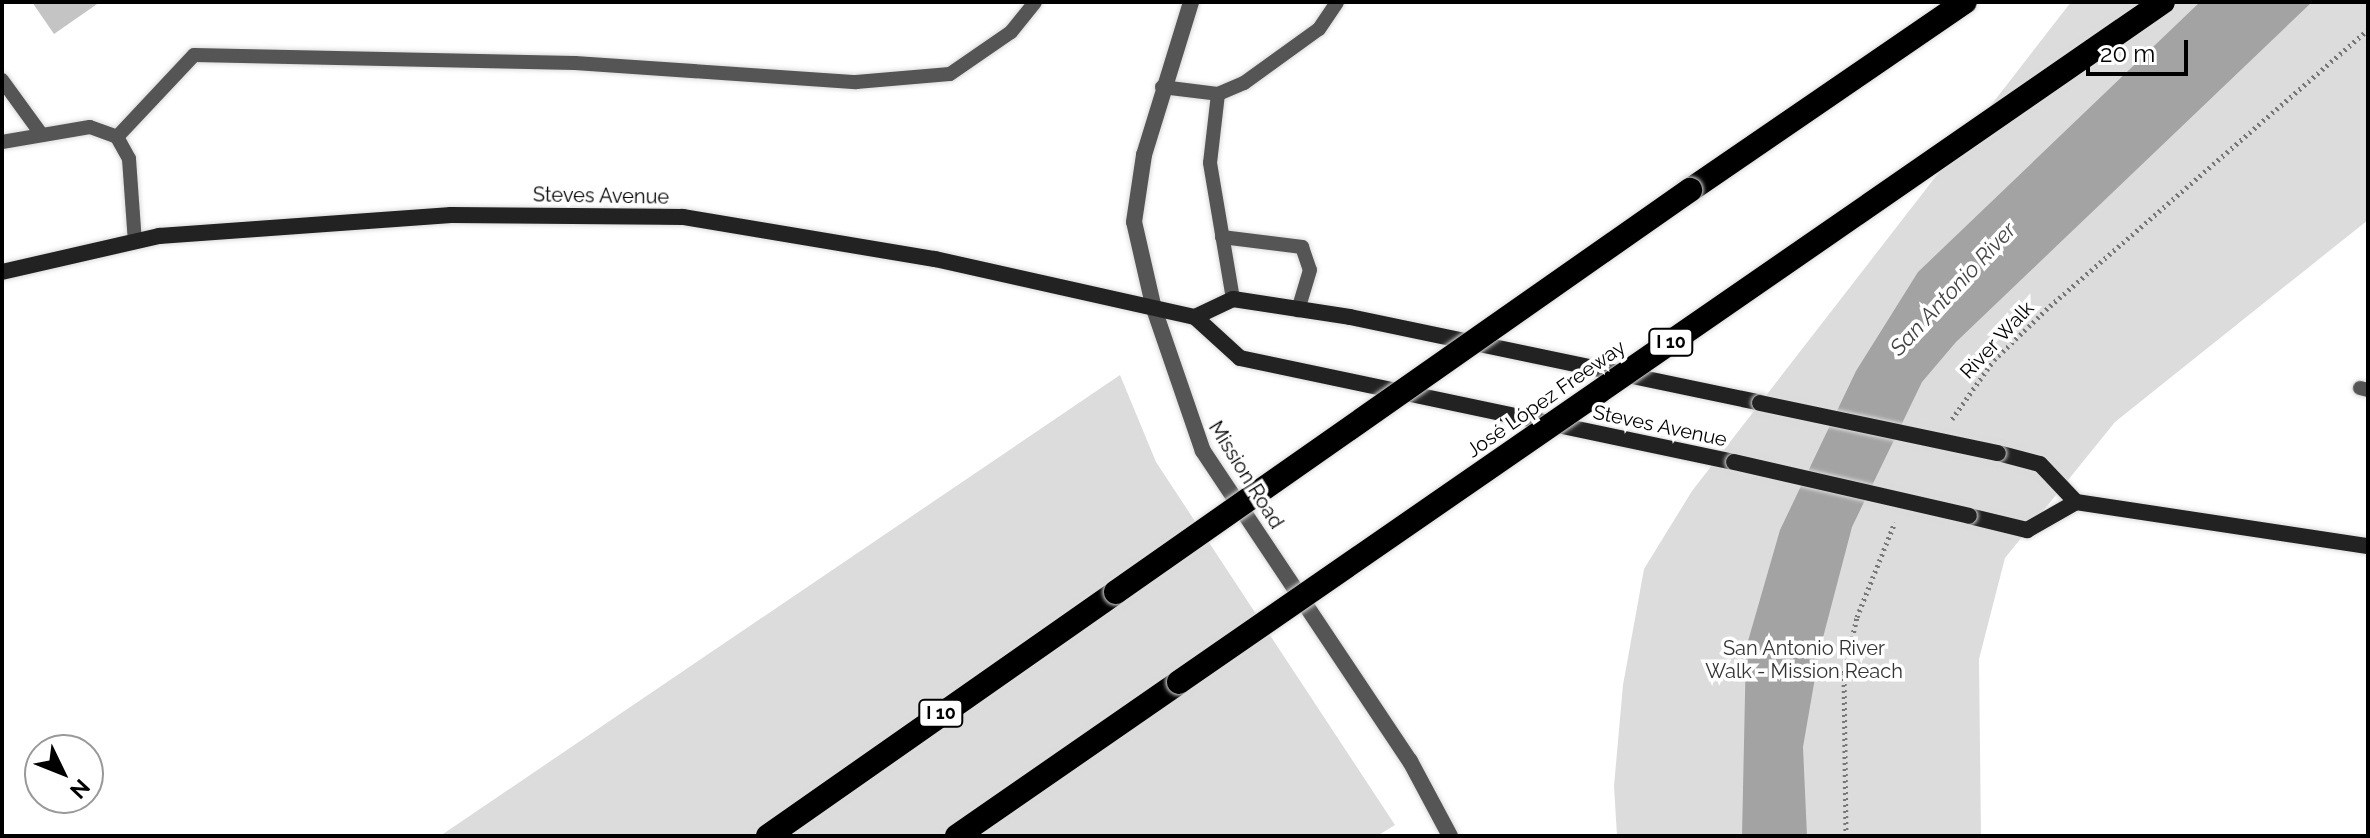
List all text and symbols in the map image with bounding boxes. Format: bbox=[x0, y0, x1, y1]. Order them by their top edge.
scale bar bbox=[2090, 24, 2192, 74]
text: 20 m bbox=[2100, 39, 2155, 68]
street label: Steves Avenue bbox=[532, 183, 670, 209]
water label: San Antonio River bbox=[1884, 217, 2022, 361]
street label: River Walk bbox=[1955, 296, 2039, 384]
road number: I 10 bbox=[1647, 328, 1695, 356]
street label: José López Freeway bbox=[1462, 335, 1630, 463]
street label: Steves Avenue bbox=[1591, 400, 1729, 452]
street label: Mission Road bbox=[1203, 417, 1289, 533]
park label: San Antonio River Walk - Mission Reach bbox=[1705, 637, 1903, 684]
road number: I 10 bbox=[917, 699, 965, 727]
north arrow bbox=[24, 734, 104, 814]
text: N bbox=[65, 774, 95, 804]

